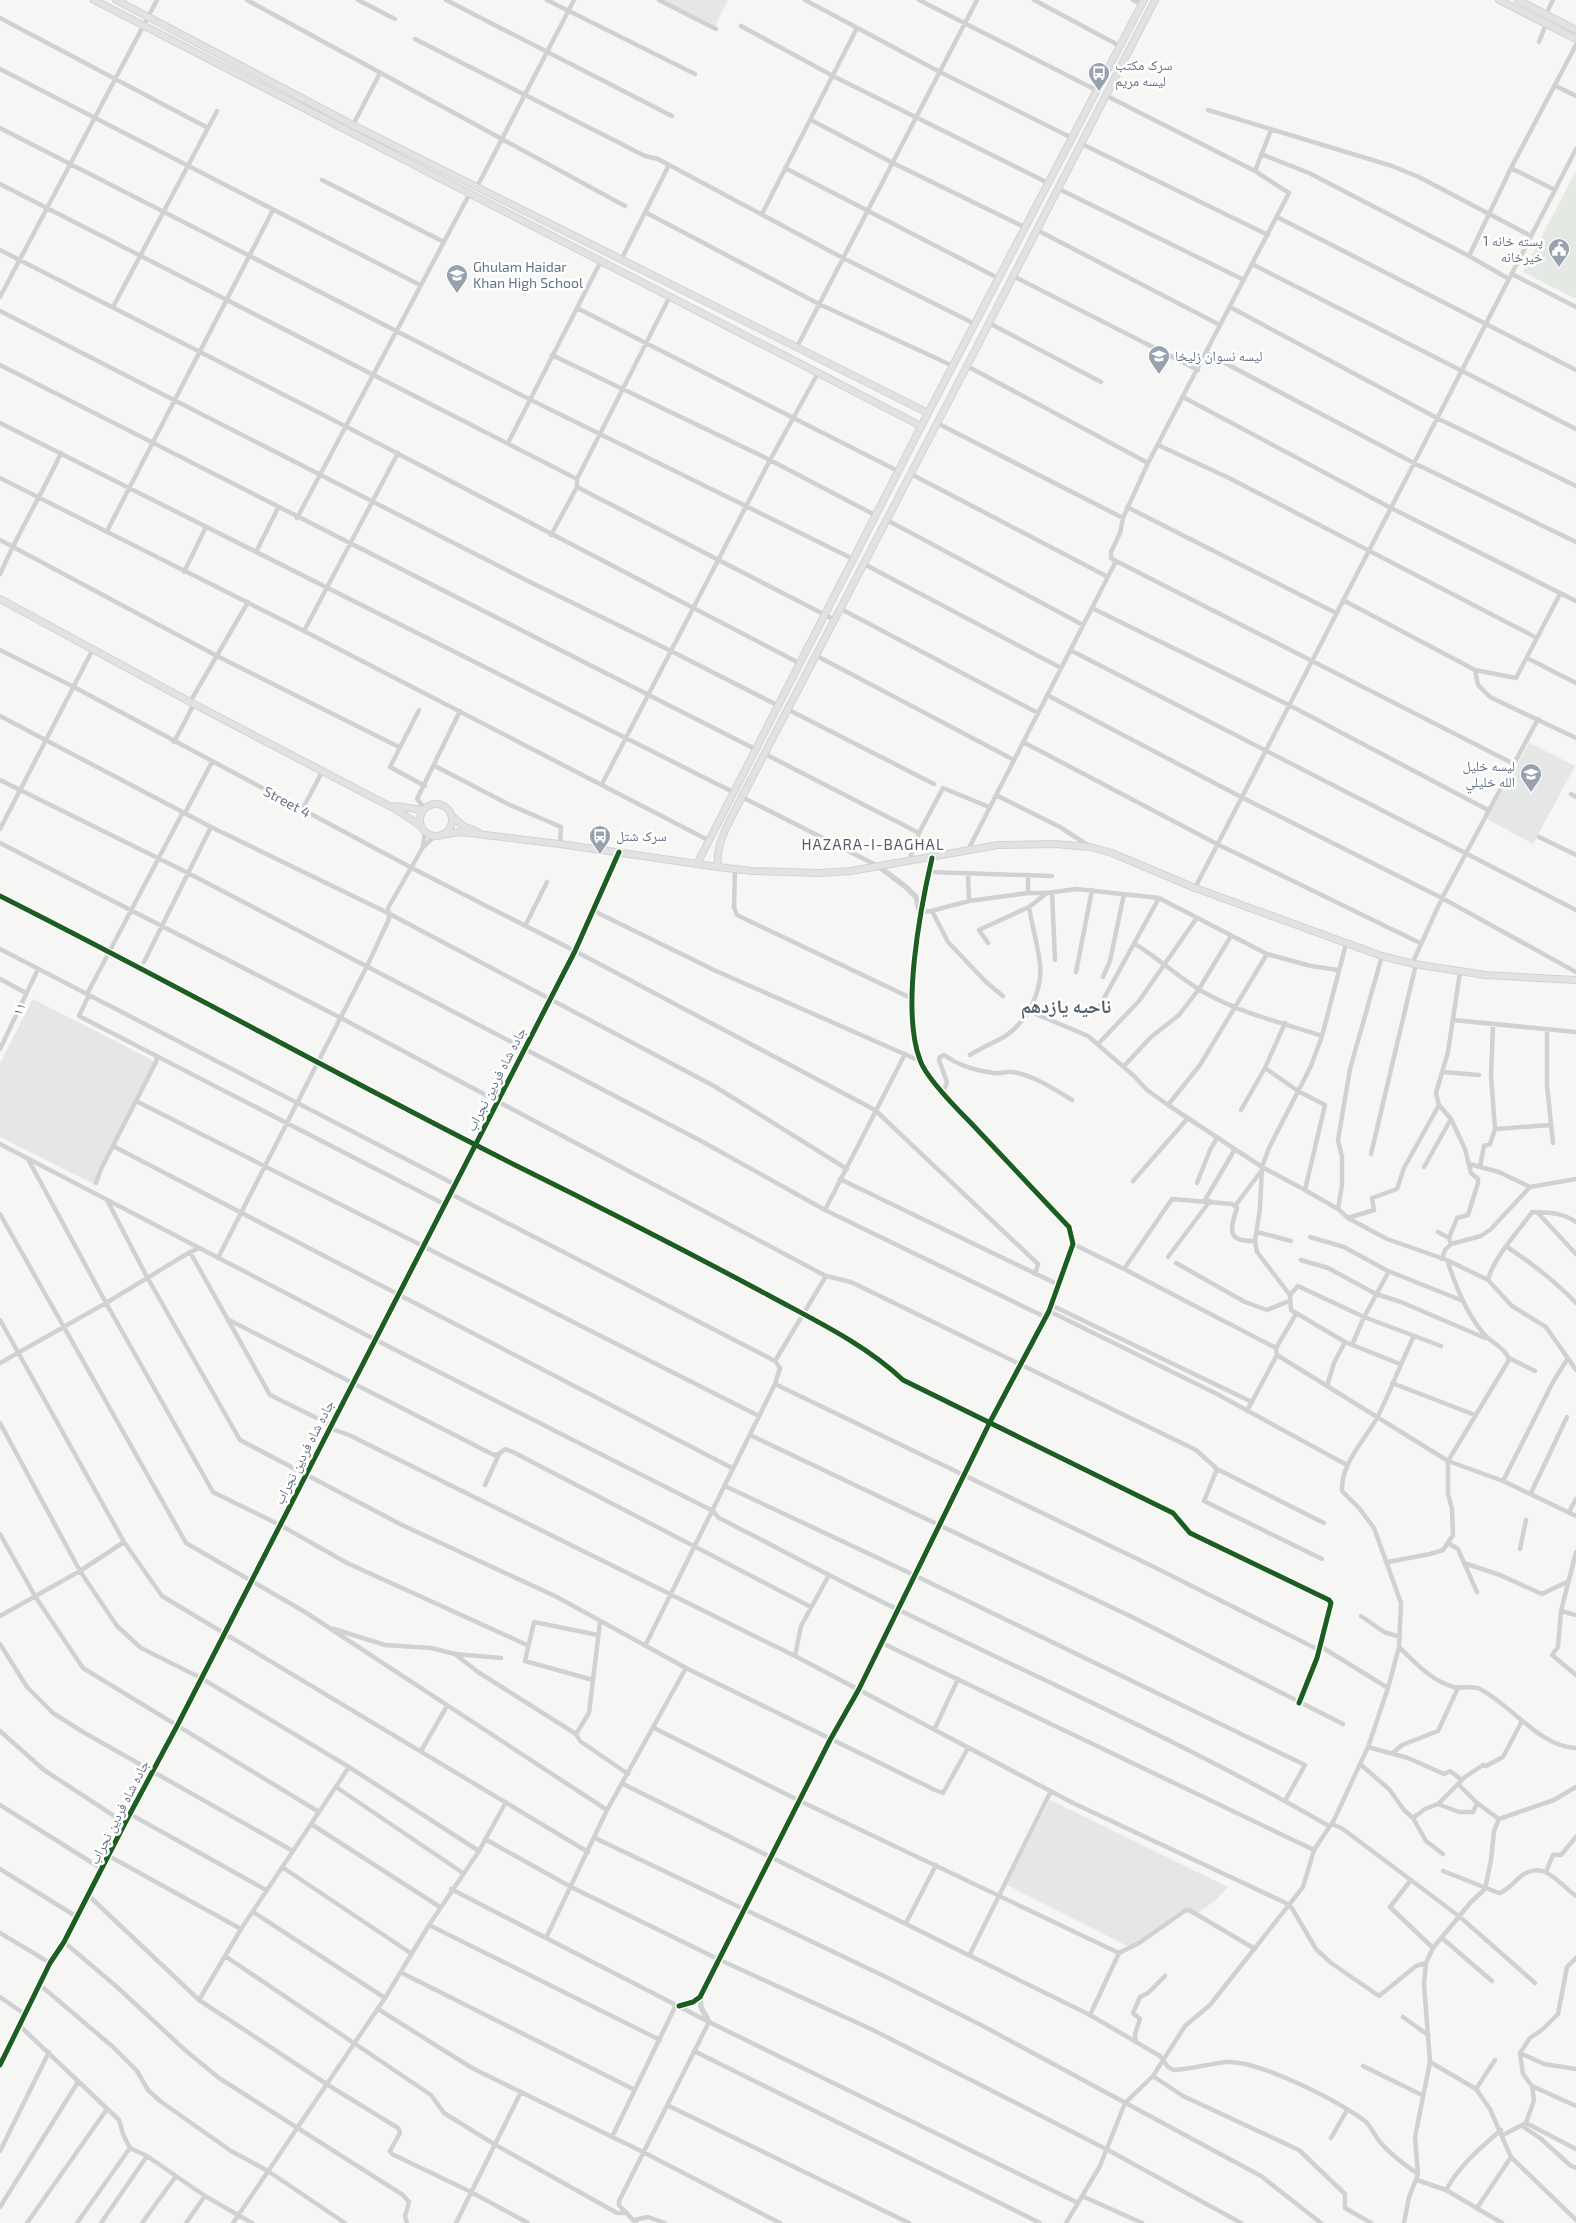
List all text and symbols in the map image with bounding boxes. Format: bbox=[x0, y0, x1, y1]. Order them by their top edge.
place label: سرک مکتب لیسه مریم bbox=[1115, 56, 1172, 91]
bus stop icon: سرک مکتب لیسه مریم bbox=[1087, 61, 1111, 92]
place label: 1 پسته خانه خیرخانه bbox=[1483, 232, 1543, 266]
public building icon: 1 پسته خانه خیرخانه bbox=[1547, 237, 1571, 268]
place label: Ghulam Haidar Khan High School bbox=[473, 258, 584, 291]
school or university icon: Ghulam Haidar Khan High School bbox=[445, 263, 469, 294]
school or university icon: لیسه نسوان زلیخا bbox=[1147, 344, 1171, 375]
place label: لیسه نسوان زلیخا bbox=[1175, 347, 1262, 365]
place label: ليسه خليل الله خليلي bbox=[1463, 757, 1515, 794]
school or university icon: ليسه خليل الله خليلي bbox=[1519, 762, 1543, 793]
street label: Street 4 bbox=[261, 782, 314, 821]
bus stop icon: سرک شتل bbox=[588, 824, 612, 855]
place label: سرک شتل bbox=[616, 827, 667, 845]
district label: HAZARA-I-BAGHAL bbox=[801, 835, 945, 853]
district label: ناحیه یازدهم bbox=[1021, 994, 1111, 1019]
street label: ۱۱ bbox=[8, 999, 29, 1018]
street label: جاده شاه فردین نجراب bbox=[462, 1024, 530, 1134]
street label: جاده شاه فردین نجراب bbox=[270, 1397, 338, 1507]
street label: جاده شاه فردین نجراب bbox=[85, 1757, 153, 1867]

